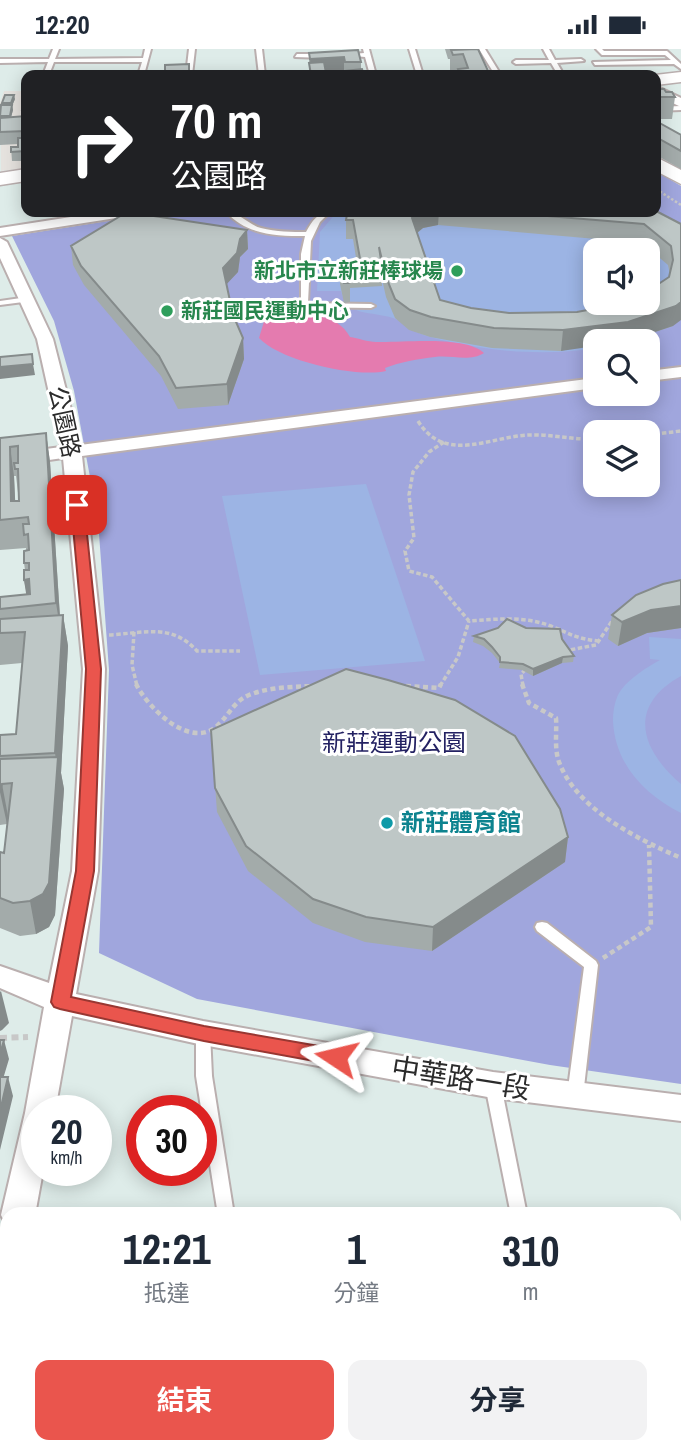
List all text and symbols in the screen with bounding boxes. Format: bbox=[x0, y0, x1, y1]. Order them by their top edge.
text: 12:20 bbox=[35, 7, 90, 42]
text: 70 m bbox=[171, 87, 263, 153]
icon: right bbox=[56, 98, 147, 189]
text: 公園路 bbox=[171, 154, 267, 197]
map controls bbox=[583, 238, 660, 497]
button: sound bbox=[583, 238, 660, 315]
place label: 新北市立新莊棒球場 bbox=[254, 256, 443, 285]
marker: 新北市立新莊棒球場 bbox=[449, 263, 465, 279]
place label: 新莊國民運動中心 bbox=[181, 296, 349, 325]
marker: 新莊國民運動中心 bbox=[159, 303, 175, 319]
button: search bbox=[583, 329, 660, 406]
street label: 公園路 bbox=[42, 383, 88, 460]
button: layers bbox=[583, 420, 660, 497]
pin bbox=[47, 475, 107, 535]
icon: arrive bbox=[58, 486, 96, 524]
park label: 新莊運動公園 bbox=[322, 726, 466, 758]
place label: 新莊體育館 bbox=[401, 806, 521, 838]
marker: 新莊體育館 bbox=[379, 815, 395, 831]
position arrow bbox=[299, 1020, 373, 1094]
street label: 中華路一段 bbox=[389, 1048, 533, 1108]
speed limit sign: 30 bbox=[126, 1095, 217, 1186]
text: 20 bbox=[51, 1108, 82, 1155]
text: km/h bbox=[51, 1145, 83, 1170]
text: 12:21 bbox=[123, 1221, 211, 1277]
text: 1 bbox=[347, 1221, 366, 1277]
text: 310 bbox=[502, 1223, 559, 1279]
text: m bbox=[523, 1276, 539, 1307]
text: 抵達 bbox=[144, 1277, 190, 1308]
text: 分鐘 bbox=[333, 1277, 379, 1308]
button: 結束 bbox=[35, 1360, 334, 1440]
button: 分享 bbox=[348, 1360, 647, 1440]

